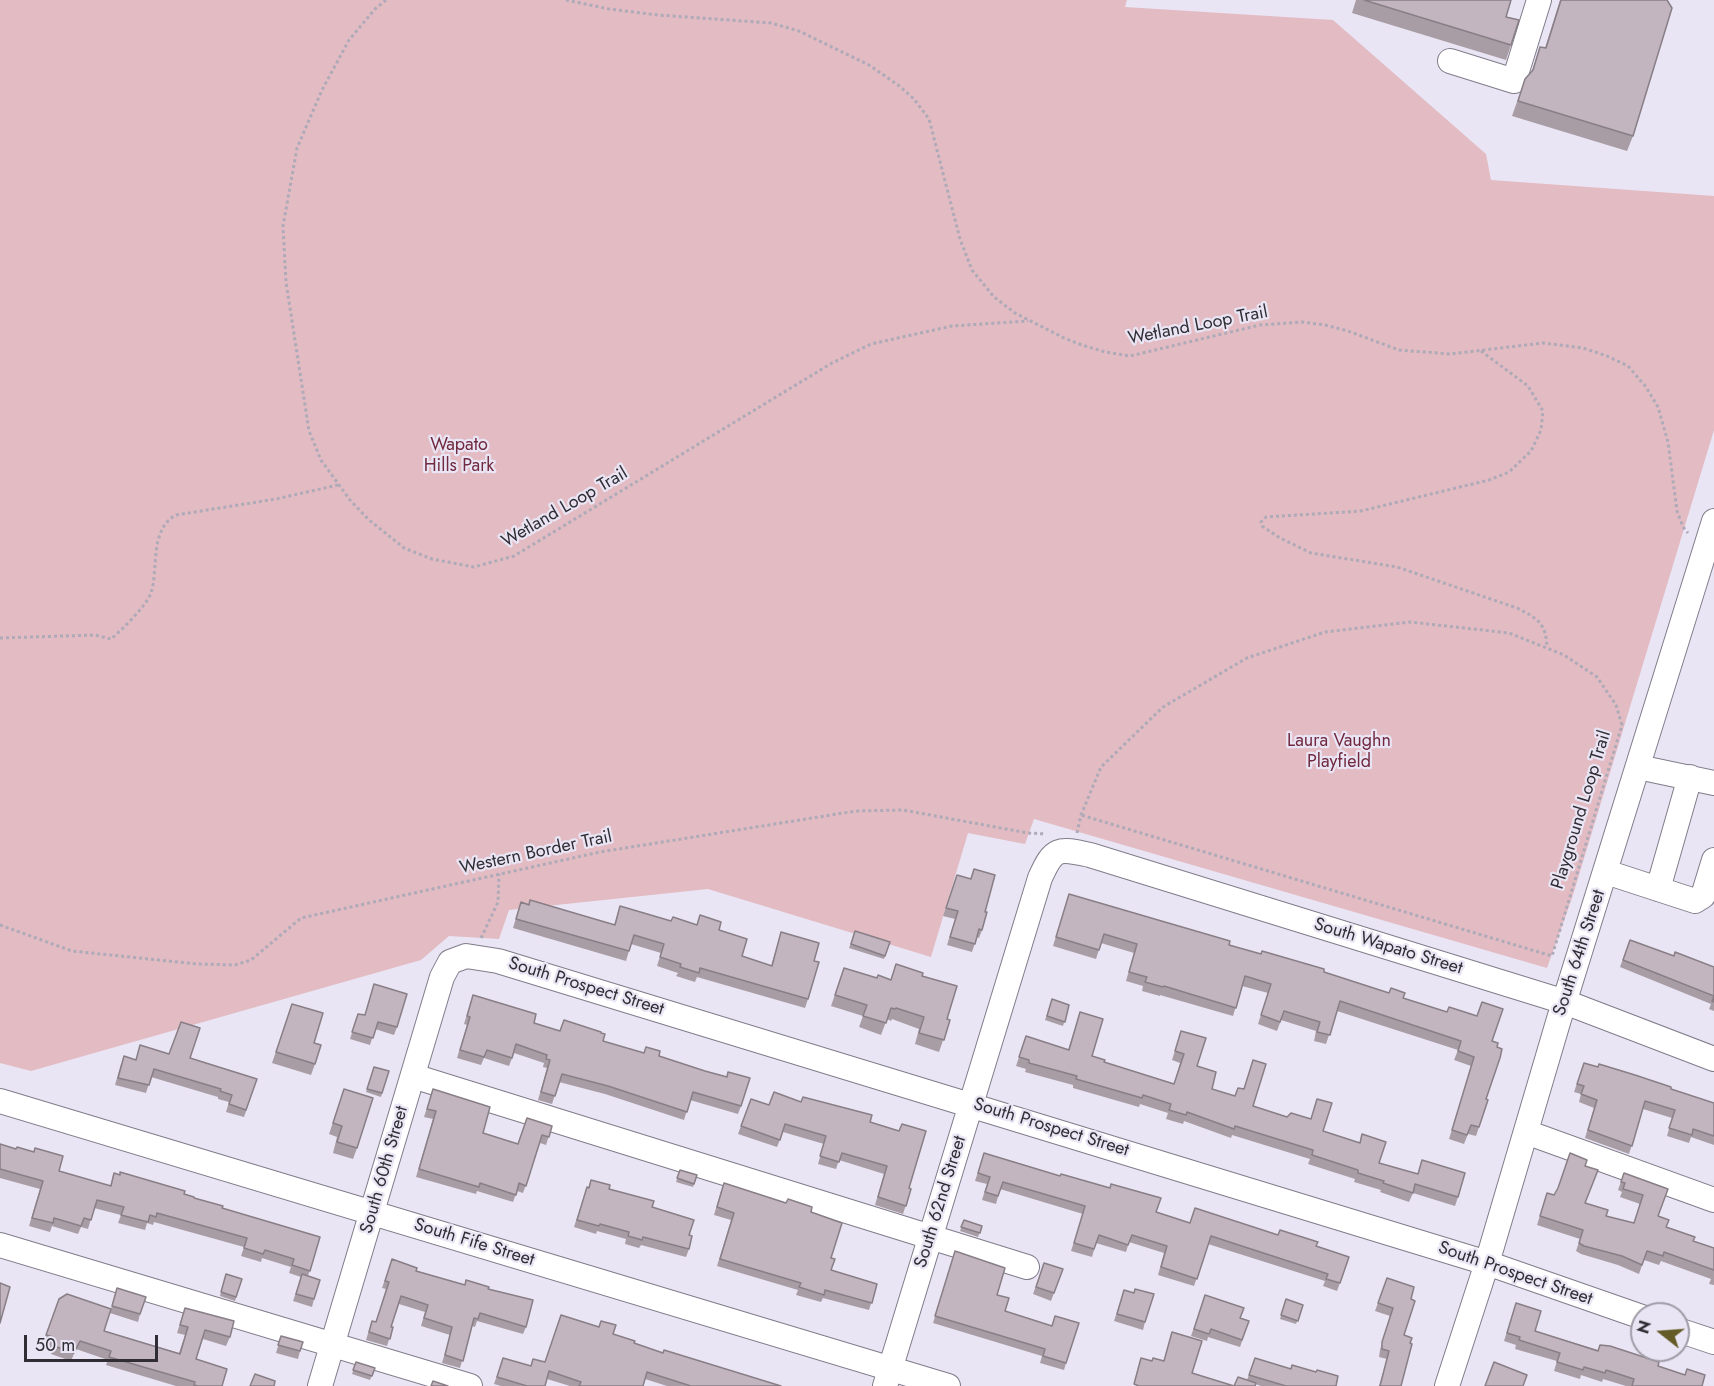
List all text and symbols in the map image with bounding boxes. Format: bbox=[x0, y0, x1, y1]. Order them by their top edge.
street label: Wetland Loop Trail bbox=[1126, 302, 1270, 350]
park label: Wapato Hills Park bbox=[424, 435, 494, 478]
street label: Wetland Loop Trail bbox=[498, 463, 632, 553]
street label: Playground Loop Trail bbox=[1548, 728, 1616, 892]
park label: Laura Vaughn Playfield bbox=[1287, 731, 1391, 774]
street label: Western Border Trail bbox=[458, 826, 614, 880]
street label: South 64th Street bbox=[1549, 887, 1611, 1019]
street label: South Wapato Street bbox=[1311, 914, 1465, 980]
street label: South Prospect Street bbox=[506, 953, 666, 1021]
street label: South Prospect Street bbox=[971, 1094, 1131, 1162]
street label: South 60th Street bbox=[356, 1104, 414, 1236]
street label: South 62nd Street bbox=[911, 1133, 971, 1271]
street label: South Fife Street bbox=[411, 1214, 537, 1272]
street label: South Prospect Street bbox=[1435, 1237, 1595, 1311]
north arrow bbox=[1630, 1302, 1690, 1362]
text: N bbox=[1631, 1318, 1657, 1337]
scale bar bbox=[27, 1323, 160, 1361]
text: 50 m bbox=[35, 1332, 75, 1358]

